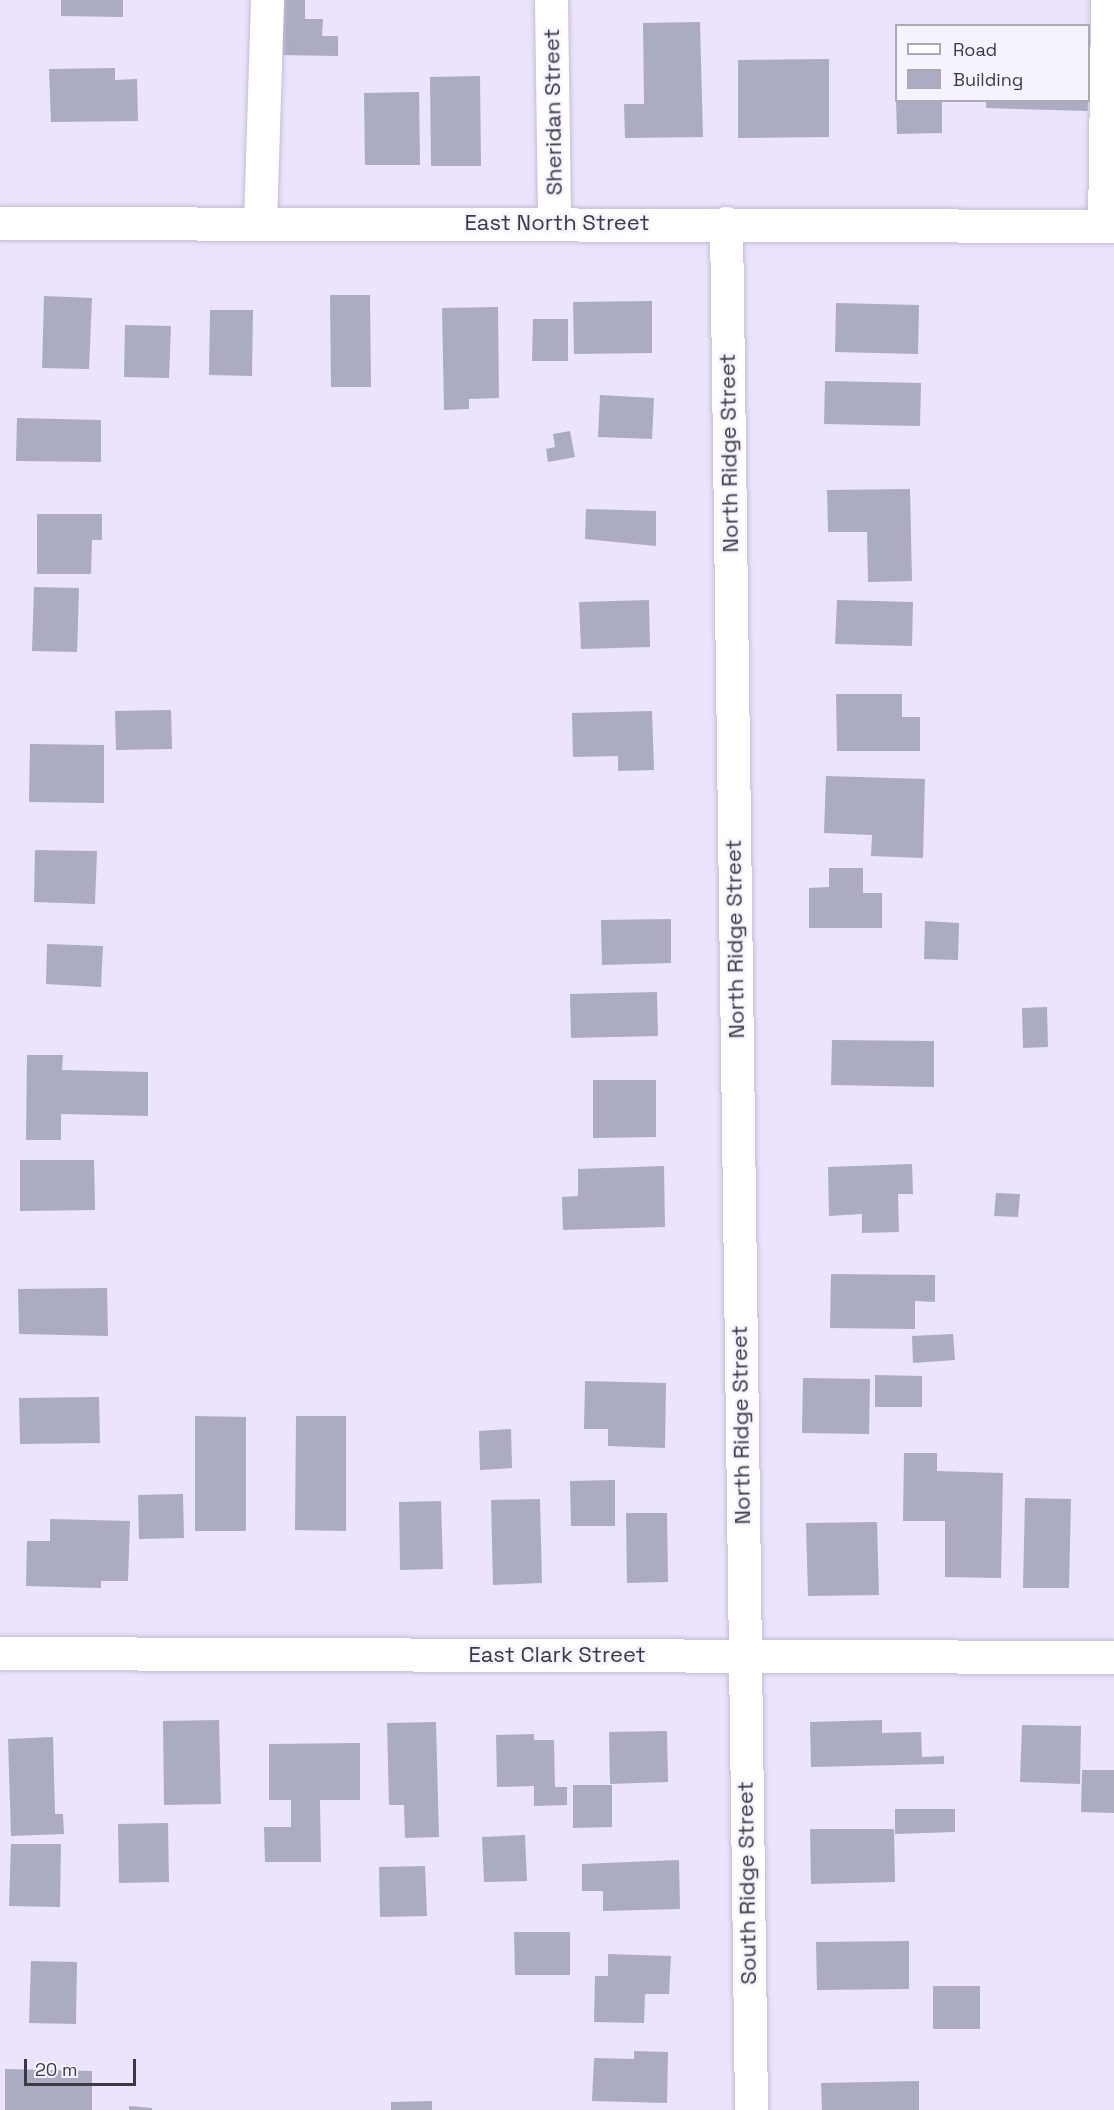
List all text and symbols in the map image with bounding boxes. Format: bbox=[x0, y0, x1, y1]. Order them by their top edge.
legend bbox=[895, 24, 1090, 102]
street label: Sheridan Street bbox=[538, 28, 568, 196]
text: Road bbox=[953, 38, 997, 61]
text: Building bbox=[953, 68, 1023, 91]
street label: East North Street bbox=[464, 210, 650, 236]
street label: North Ridge Street bbox=[714, 353, 744, 553]
street label: North Ridge Street bbox=[720, 839, 750, 1039]
street label: North Ridge Street bbox=[726, 1325, 756, 1525]
street label: East Clark Street bbox=[468, 1642, 646, 1668]
street label: South Ridge Street bbox=[732, 1781, 762, 1985]
scale bar bbox=[27, 2047, 140, 2085]
text: 20 m bbox=[35, 2058, 78, 2081]

